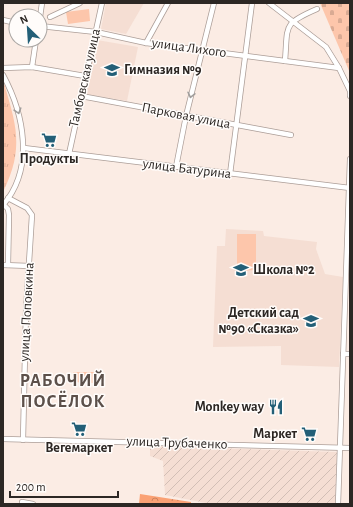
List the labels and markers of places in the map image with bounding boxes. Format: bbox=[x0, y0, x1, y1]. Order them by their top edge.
school or university icon: Гимназия №9 bbox=[103, 61, 121, 79]
place label: Гимназия №9 bbox=[124, 63, 202, 77]
supermarket icon: Продукты bbox=[40, 131, 58, 149]
place label: Продукты bbox=[19, 152, 79, 166]
school or university icon: Школа №2 bbox=[232, 261, 250, 279]
place label: Школа №2 bbox=[253, 263, 315, 277]
place label: Детский сад №90 «Сказка» bbox=[218, 306, 299, 336]
school or university icon: Детский сад №90 «Сказка» bbox=[302, 312, 320, 330]
restaurant icon: Monkey way bbox=[267, 398, 285, 416]
place label: Monkey way bbox=[195, 400, 265, 414]
supermarket icon: Вегемаркет bbox=[70, 420, 88, 438]
supermarket icon: Маркет bbox=[300, 425, 318, 443]
place label: Маркет bbox=[253, 427, 298, 441]
place label: Вегемаркет bbox=[45, 441, 113, 455]

